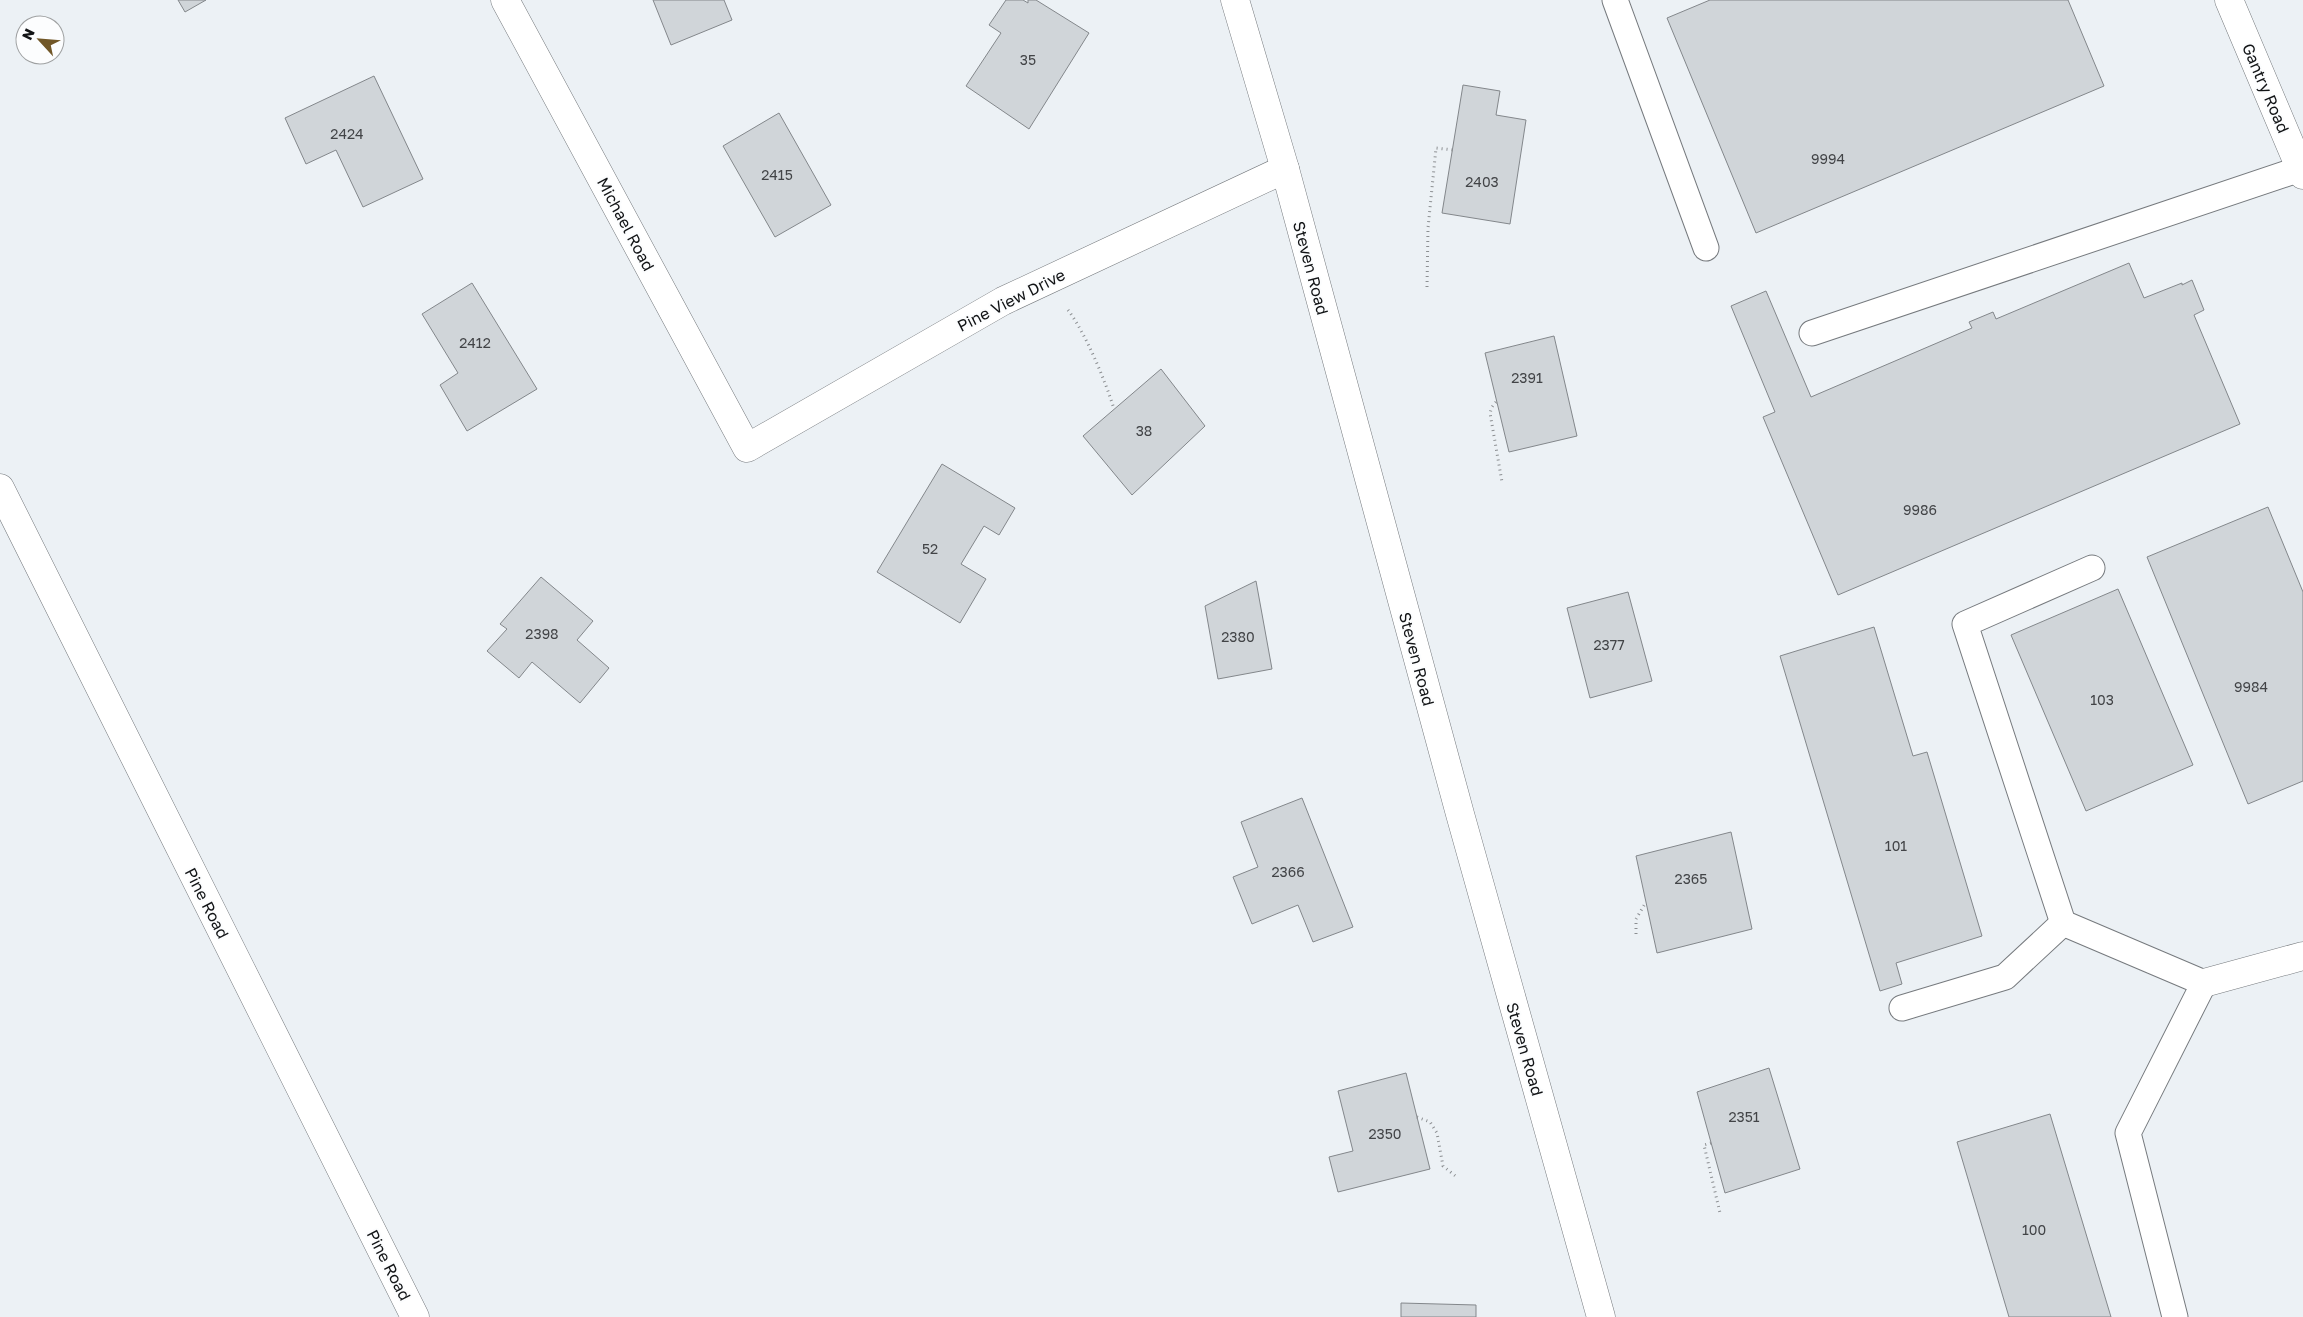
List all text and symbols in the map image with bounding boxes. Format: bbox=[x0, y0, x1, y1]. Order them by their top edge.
north arrow bbox=[15, 15, 65, 65]
text: N bbox=[18, 26, 38, 43]
street label: Gantry Road bbox=[2238, 40, 2294, 136]
house number: 35 bbox=[1020, 51, 1036, 68]
house number: 2424 bbox=[330, 125, 364, 142]
house number: 9994 bbox=[1811, 150, 1845, 167]
house number: 2415 bbox=[761, 166, 793, 183]
house number: 2403 bbox=[1465, 173, 1499, 190]
street label: Michael Road bbox=[593, 174, 659, 274]
street label: Steven Road bbox=[1289, 219, 1333, 317]
street label: Pine View Drive bbox=[954, 264, 1068, 336]
house number: 2412 bbox=[459, 334, 491, 351]
house number: 2391 bbox=[1511, 369, 1543, 386]
house number: 38 bbox=[1136, 422, 1152, 439]
house number: 9986 bbox=[1903, 501, 1937, 518]
house number: 52 bbox=[922, 540, 938, 557]
street label: Steven Road bbox=[1395, 610, 1439, 708]
house number: 2398 bbox=[525, 625, 559, 642]
house number: 2380 bbox=[1221, 628, 1255, 645]
house number: 2377 bbox=[1593, 636, 1625, 653]
house number: 9984 bbox=[2234, 678, 2268, 695]
house number: 103 bbox=[2090, 691, 2114, 708]
house number: 101 bbox=[1885, 837, 1907, 854]
house number: 2366 bbox=[1271, 863, 1305, 880]
street label: Pine Road bbox=[181, 864, 233, 942]
house number: 2365 bbox=[1675, 870, 1707, 887]
street label: Steven Road bbox=[1502, 1000, 1548, 1098]
house number: 2351 bbox=[1728, 1108, 1760, 1125]
house number: 2350 bbox=[1368, 1125, 1402, 1142]
house number: 100 bbox=[2022, 1221, 2046, 1238]
street label: Pine Road bbox=[363, 1226, 415, 1304]

